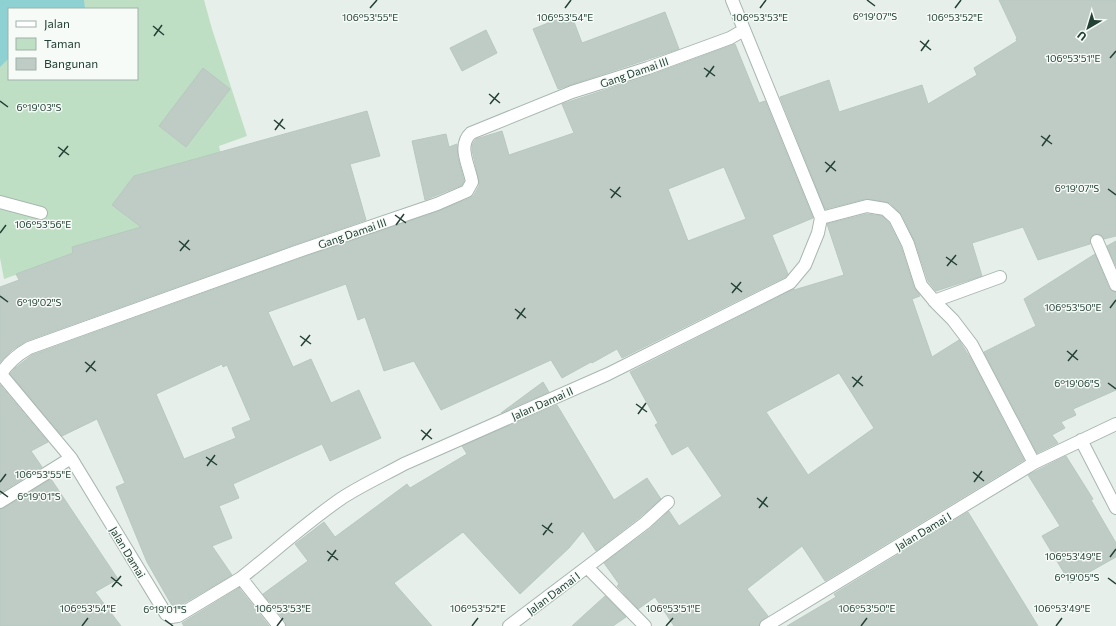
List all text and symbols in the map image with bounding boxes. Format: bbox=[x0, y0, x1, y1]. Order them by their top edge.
legend bbox=[8, 8, 138, 80]
north arrow bbox=[1068, 8, 1108, 48]
text: 6°19'07"S bbox=[853, 10, 897, 22]
text: 106°53'55"E bbox=[342, 11, 398, 23]
text: 106°53'54"E bbox=[537, 11, 593, 23]
text: 106°53'53"E bbox=[732, 11, 788, 23]
text: 106°53'52"E bbox=[927, 11, 983, 23]
text: Jalan bbox=[44, 16, 70, 31]
text: U bbox=[1074, 29, 1089, 44]
text: Taman bbox=[44, 36, 81, 50]
text: 106°53'51"E bbox=[1046, 52, 1100, 64]
street label: Gang Damai III bbox=[598, 54, 670, 90]
text: Bangunan bbox=[44, 56, 98, 70]
text: 6°19'03"S bbox=[17, 101, 62, 113]
text: 6°19'07"S bbox=[1055, 182, 1099, 194]
street label: Gang Damai III bbox=[316, 215, 388, 251]
text: 106°53'56"E bbox=[15, 218, 71, 230]
text: 6°19'02"S bbox=[17, 296, 62, 308]
text: 106°53'50"E bbox=[1045, 301, 1102, 313]
text: 6°19'06"S bbox=[1054, 377, 1100, 389]
street label: Jalan Damai II bbox=[509, 384, 575, 423]
text: 106°53'55"E bbox=[15, 468, 71, 480]
text: 6°19'01"S bbox=[17, 490, 61, 502]
street label: Jalan Damai I bbox=[893, 509, 954, 554]
street label: Jalan Damai bbox=[107, 524, 149, 581]
text: 106°53'49"E bbox=[1045, 550, 1101, 562]
street label: Jalan Damai I bbox=[524, 569, 583, 618]
text: 6°19'05"S bbox=[1055, 571, 1100, 583]
text: 106°53'54"E bbox=[60, 602, 116, 614]
text: 106°53'53"E bbox=[255, 602, 311, 614]
text: 106°53'52"E bbox=[450, 602, 506, 614]
text: 106°53'51"E bbox=[646, 602, 700, 614]
text: 106°53'50"E bbox=[839, 602, 896, 614]
text: 106°53'49"E bbox=[1034, 602, 1090, 614]
text: 6°19'01"S bbox=[143, 603, 187, 615]

